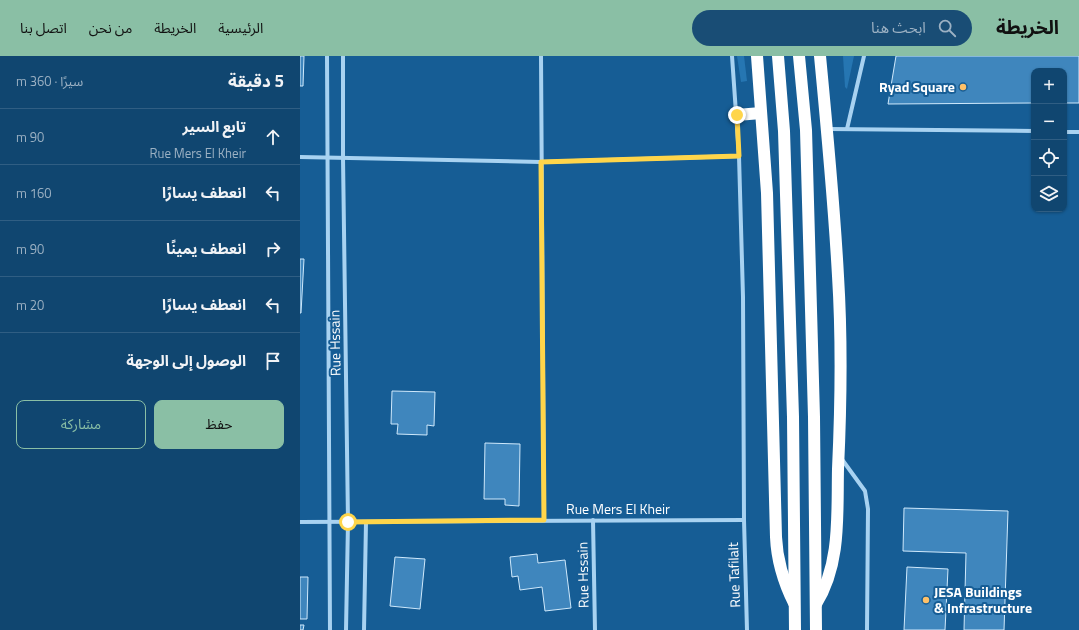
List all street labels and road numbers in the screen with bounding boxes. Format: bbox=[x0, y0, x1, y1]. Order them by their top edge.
street label: Rue Hssain bbox=[323, 310, 346, 376]
street label: Rue Mers El Kheir bbox=[566, 498, 670, 519]
street label: Rue Hssain bbox=[571, 542, 594, 608]
street label: Rue Tafilalt bbox=[722, 542, 745, 608]

